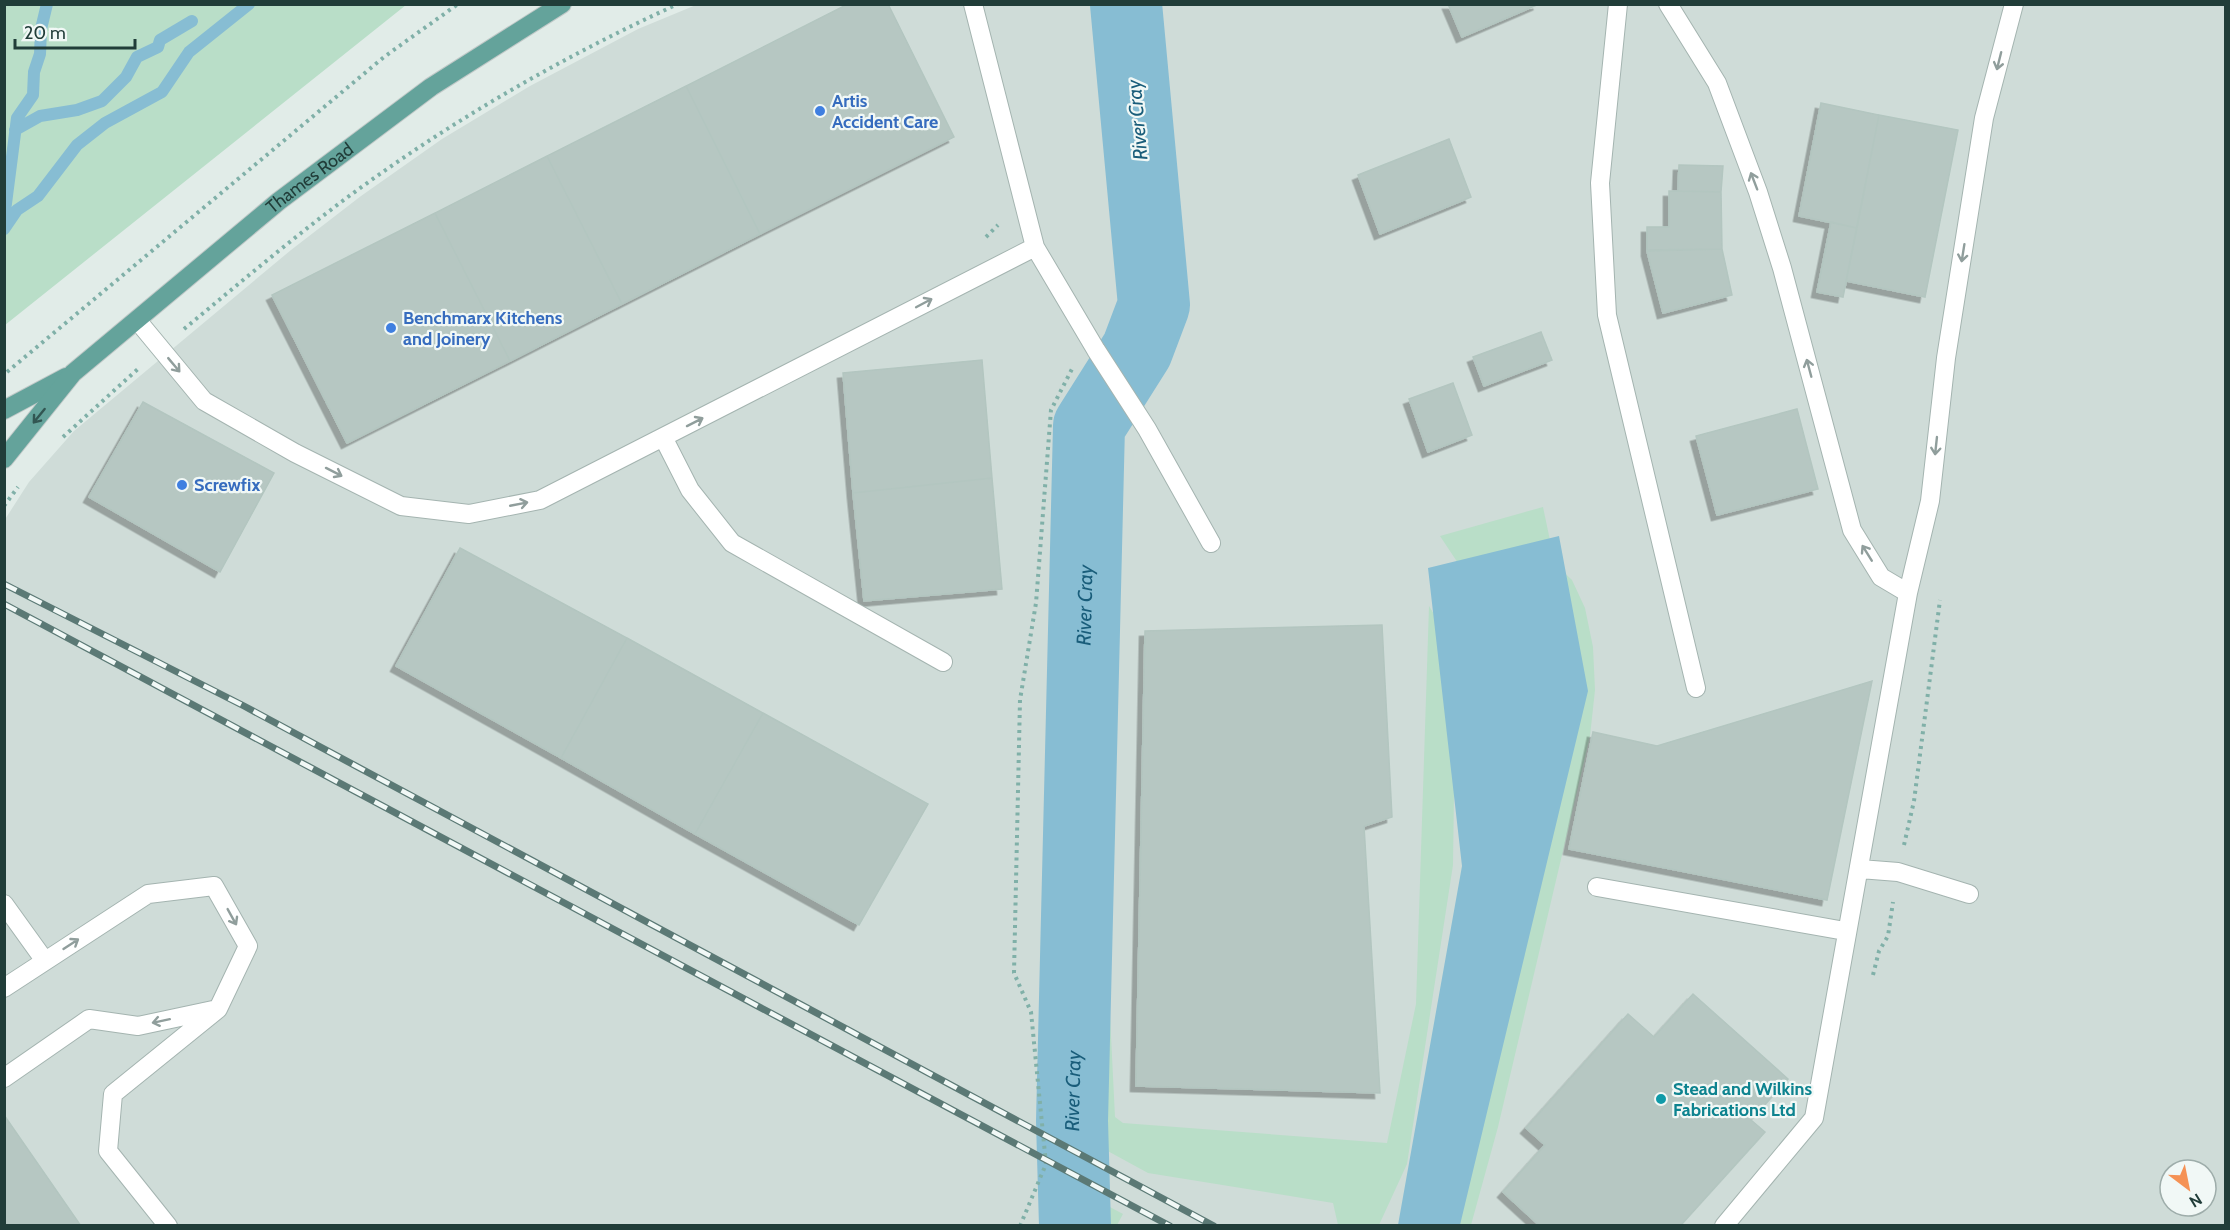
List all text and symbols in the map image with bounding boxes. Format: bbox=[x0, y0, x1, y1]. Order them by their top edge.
scale bar bbox=[15, 12, 135, 50]
text: 20 m bbox=[24, 22, 66, 44]
one-way arrow bbox=[1993, 51, 2004, 70]
water label: River Cray bbox=[1121, 78, 1152, 161]
place label: Artis Accident Care bbox=[832, 90, 938, 133]
marker: Artis Accident Care bbox=[813, 104, 827, 118]
street label: Thames Road bbox=[262, 138, 358, 218]
one-way arrow bbox=[1748, 172, 1759, 191]
one-way arrow bbox=[1957, 242, 1968, 262]
one-way arrow bbox=[915, 297, 932, 309]
place label: Benchmarx Kitchens and Joinery bbox=[403, 307, 563, 350]
marker: Benchmarx Kitchens and Joinery bbox=[384, 321, 398, 335]
one-way arrow bbox=[167, 357, 181, 372]
one-way arrow bbox=[1802, 359, 1814, 378]
one-way arrow bbox=[32, 408, 45, 424]
one-way arrow bbox=[686, 416, 704, 427]
one-way arrow bbox=[1930, 435, 1941, 455]
one-way arrow bbox=[325, 467, 343, 479]
place label: Screwfix bbox=[194, 474, 260, 496]
marker: Screwfix bbox=[175, 478, 189, 492]
one-way arrow bbox=[509, 498, 529, 509]
one-way arrow bbox=[1860, 545, 1872, 562]
water label: River Cray bbox=[1072, 564, 1098, 646]
one-way arrow bbox=[227, 908, 238, 926]
one-way arrow bbox=[62, 938, 79, 950]
one-way arrow bbox=[151, 1016, 171, 1027]
water label: River Cray bbox=[1060, 1050, 1086, 1132]
place label: Stead and Wilkins Fabrications Ltd bbox=[1673, 1078, 1812, 1121]
marker: Stead and Wilkins Fabrications Ltd bbox=[1654, 1092, 1668, 1106]
north arrow bbox=[2158, 1158, 2218, 1218]
text: N bbox=[2186, 1189, 2206, 1211]

